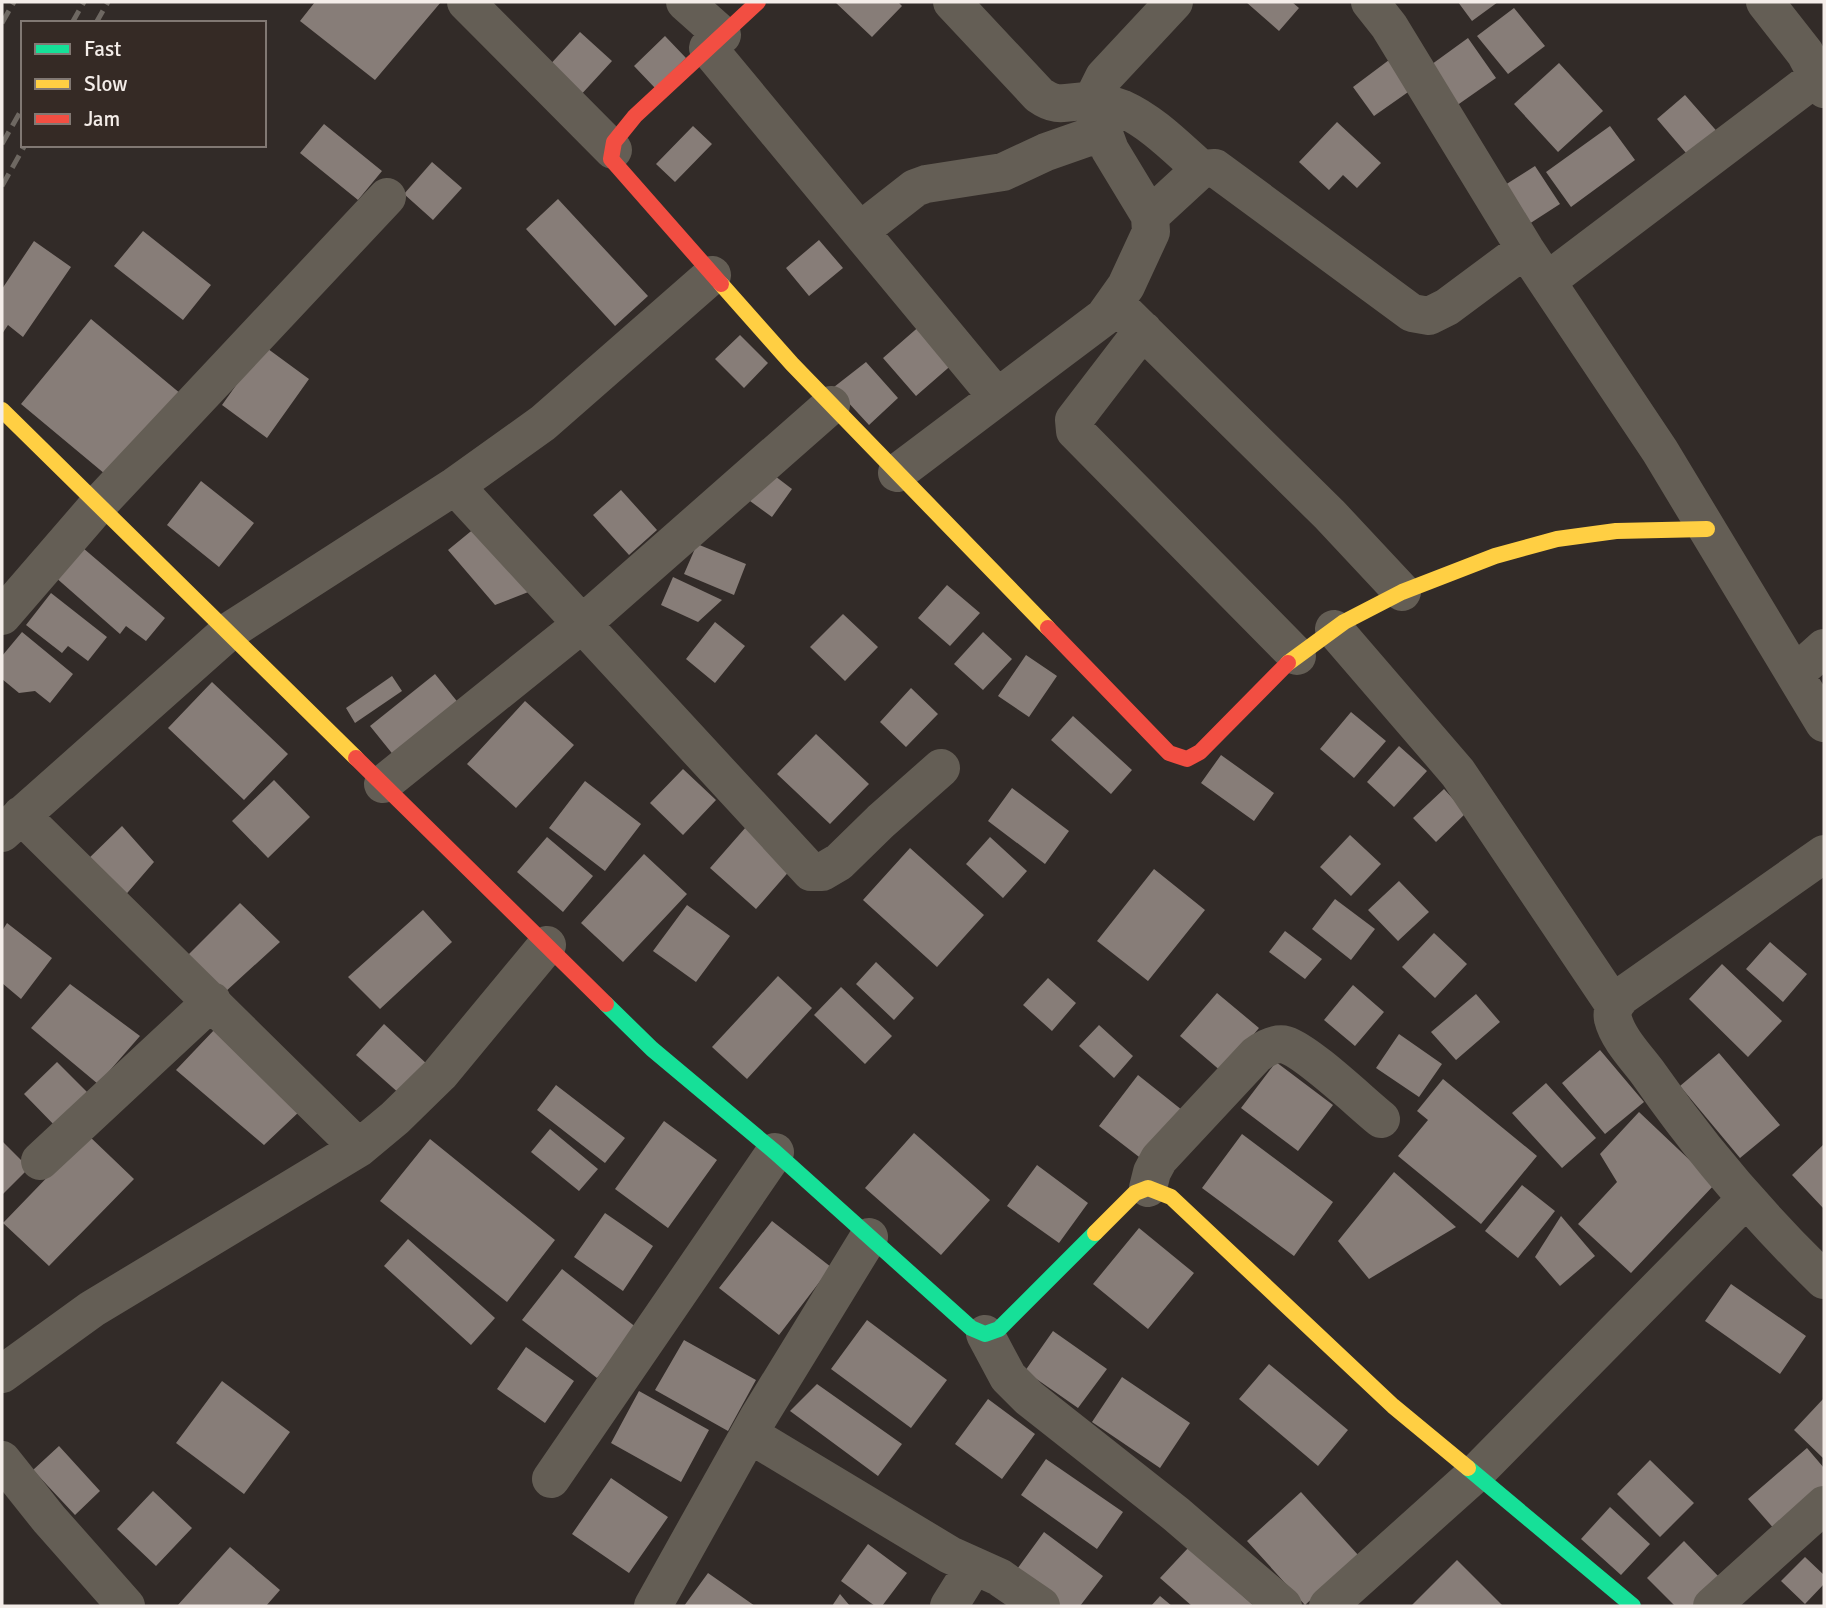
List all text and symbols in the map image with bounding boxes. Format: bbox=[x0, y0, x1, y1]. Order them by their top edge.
legend bbox=[21, 21, 266, 147]
text: Fast bbox=[84, 36, 121, 62]
text: Slow bbox=[84, 71, 128, 97]
text: Jam bbox=[84, 106, 120, 132]

